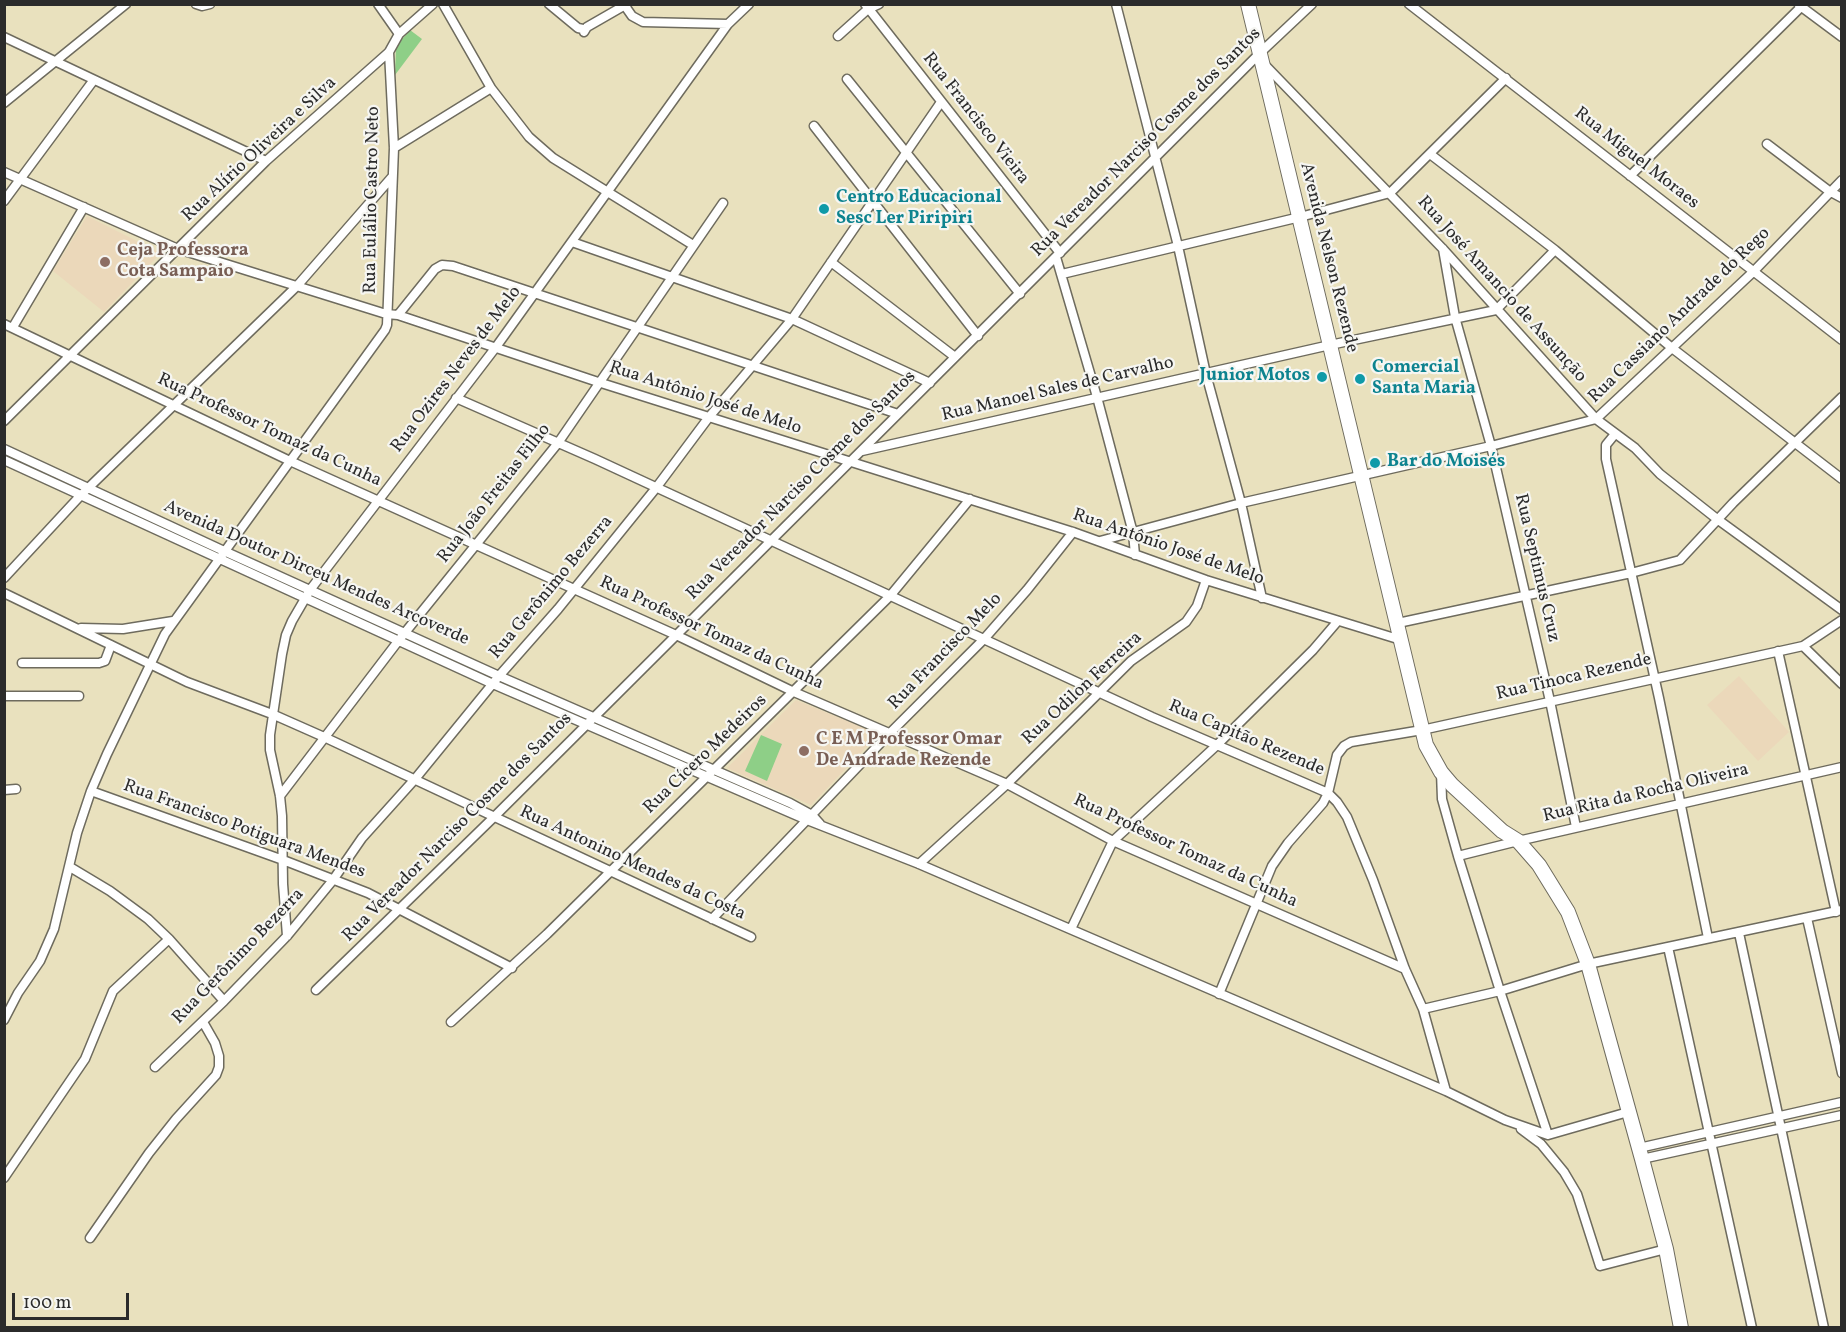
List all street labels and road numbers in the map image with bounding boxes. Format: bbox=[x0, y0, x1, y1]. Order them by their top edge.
street label: Rua Vereador Narciso Cosme dos Santos bbox=[1028, 24, 1266, 262]
street label: Rua Francisco Vieira bbox=[917, 49, 1033, 189]
street label: Rua Alírio Oliveira e Silva bbox=[178, 73, 342, 227]
street label: Rua Miguel Moraes bbox=[1569, 103, 1703, 215]
street label: Rua Eulálio Castro Neto bbox=[361, 106, 385, 294]
street label: Avenida Nelson Rezende bbox=[1294, 161, 1362, 355]
street label: Rua José Amancio de Assunção bbox=[1412, 192, 1590, 388]
street label: Rua Cassiano Andrade do Rego bbox=[1585, 223, 1775, 409]
street label: Rua Ozires Neves de Melo bbox=[387, 282, 527, 458]
street label: Rua Manoel Sales de Carvalho bbox=[940, 353, 1176, 427]
street label: Rua Antônio José de Melo bbox=[606, 358, 804, 440]
street label: Rua Vereador Narciso Cosme dos Santos bbox=[683, 367, 921, 605]
street label: Rua Professor Tomaz da Cunha bbox=[153, 369, 385, 493]
street label: Rua João Freitas Filho bbox=[434, 420, 556, 568]
street label: Rua Septimus Cruz bbox=[1508, 492, 1564, 644]
street label: Avenida Doutor Dirceu Mendes Arcoverde bbox=[160, 497, 472, 651]
street label: Rua Antônio José de Melo bbox=[1069, 505, 1267, 591]
street label: Rua Gerônimo Bezerra bbox=[486, 512, 618, 664]
street label: Rua Professor Tomaz da Cunha bbox=[595, 572, 827, 696]
street label: Rua Francisco Melo bbox=[885, 589, 1007, 715]
street label: Rua Odilon Ferreira bbox=[1018, 628, 1148, 750]
street label: Rua Tinoca Rezende bbox=[1494, 650, 1654, 706]
street label: Rua Cícero Medeiros bbox=[640, 690, 772, 820]
street label: Rua Capitão Rezende bbox=[1165, 696, 1327, 782]
street label: Rua Vereador Narciso Cosme dos Santos bbox=[339, 709, 577, 947]
street label: Rua Rita da Rocha Oliveira bbox=[1541, 760, 1751, 828]
street label: Rua Francisco Potiguara Mendes bbox=[120, 776, 368, 884]
street label: Rua Professor Tomaz da Cunha bbox=[1069, 790, 1301, 914]
street label: Rua Antonino Mendes da Costa bbox=[516, 802, 748, 926]
street label: Rua Gerônimo Bezerra bbox=[169, 885, 309, 1029]

